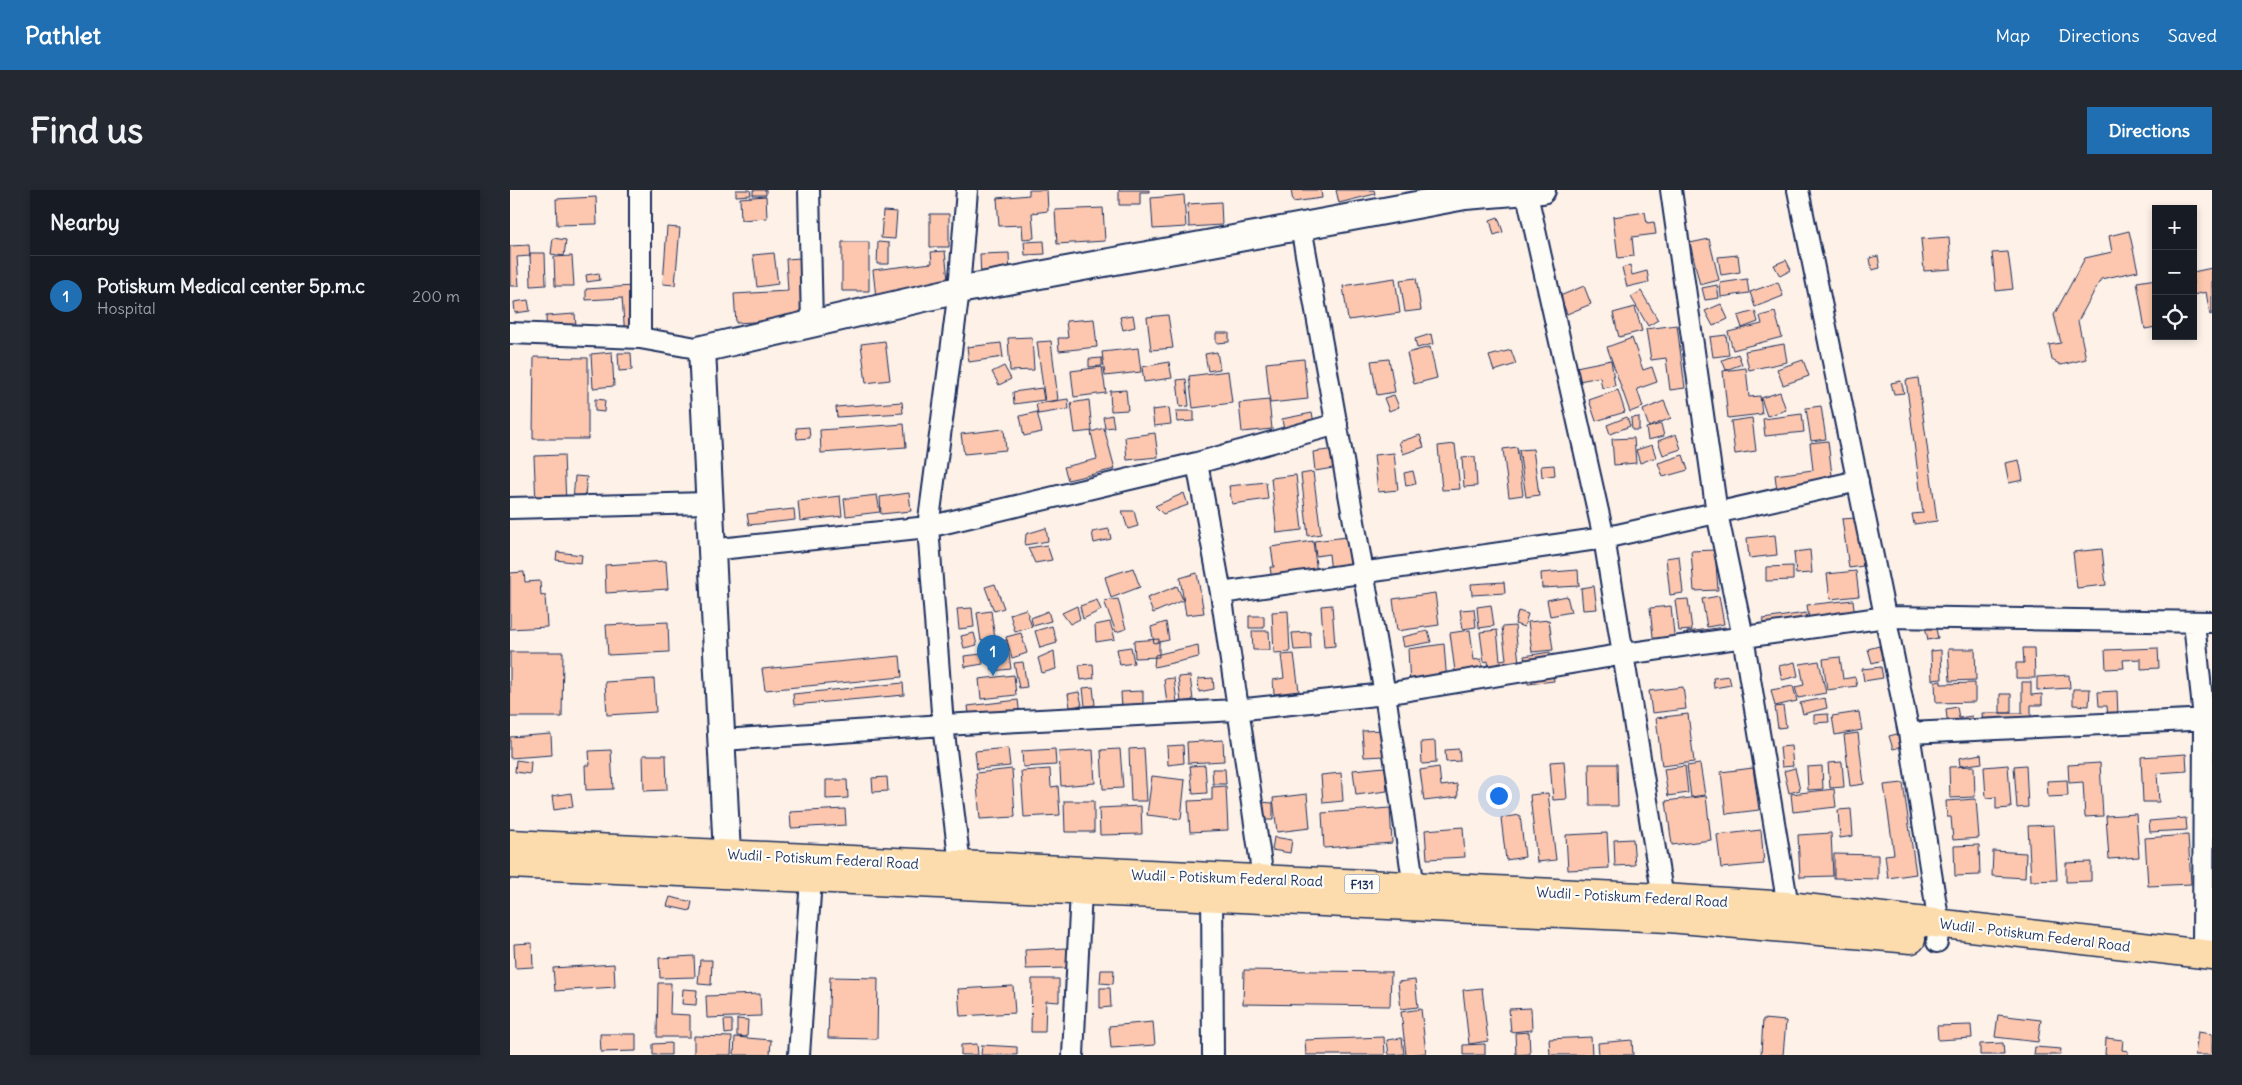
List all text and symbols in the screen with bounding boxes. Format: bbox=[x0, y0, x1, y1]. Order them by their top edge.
text: Pathlet bbox=[25, 20, 101, 50]
text: Map bbox=[1995, 24, 2030, 47]
text: Directions bbox=[2058, 24, 2140, 47]
text: Saved bbox=[2168, 24, 2217, 47]
button: Directions bbox=[2087, 107, 2212, 154]
text: Find us bbox=[30, 108, 143, 152]
map controls bbox=[2152, 205, 2197, 340]
button: + bbox=[2152, 205, 2197, 250]
text: Nearby bbox=[50, 209, 120, 236]
button: − bbox=[2152, 250, 2197, 295]
text: Potiskum Medical center 5p.m.c bbox=[97, 274, 365, 298]
text: 1 bbox=[63, 286, 69, 306]
text: 200 m bbox=[412, 286, 460, 306]
button: locate bbox=[2152, 295, 2197, 340]
text: Hospital bbox=[97, 298, 156, 318]
pin: 1 bbox=[977, 635, 1009, 676]
your location bbox=[1486, 783, 1512, 809]
street label: Wudil - Potiskum Federal Road bbox=[727, 845, 919, 873]
street label: Wudil - Potiskum Federal Road bbox=[1131, 866, 1323, 890]
road number: F131 bbox=[1344, 874, 1380, 894]
street label: Wudil - Potiskum Federal Road bbox=[1536, 883, 1728, 911]
street label: Wudil - Potiskum Federal Road bbox=[1939, 914, 2131, 956]

